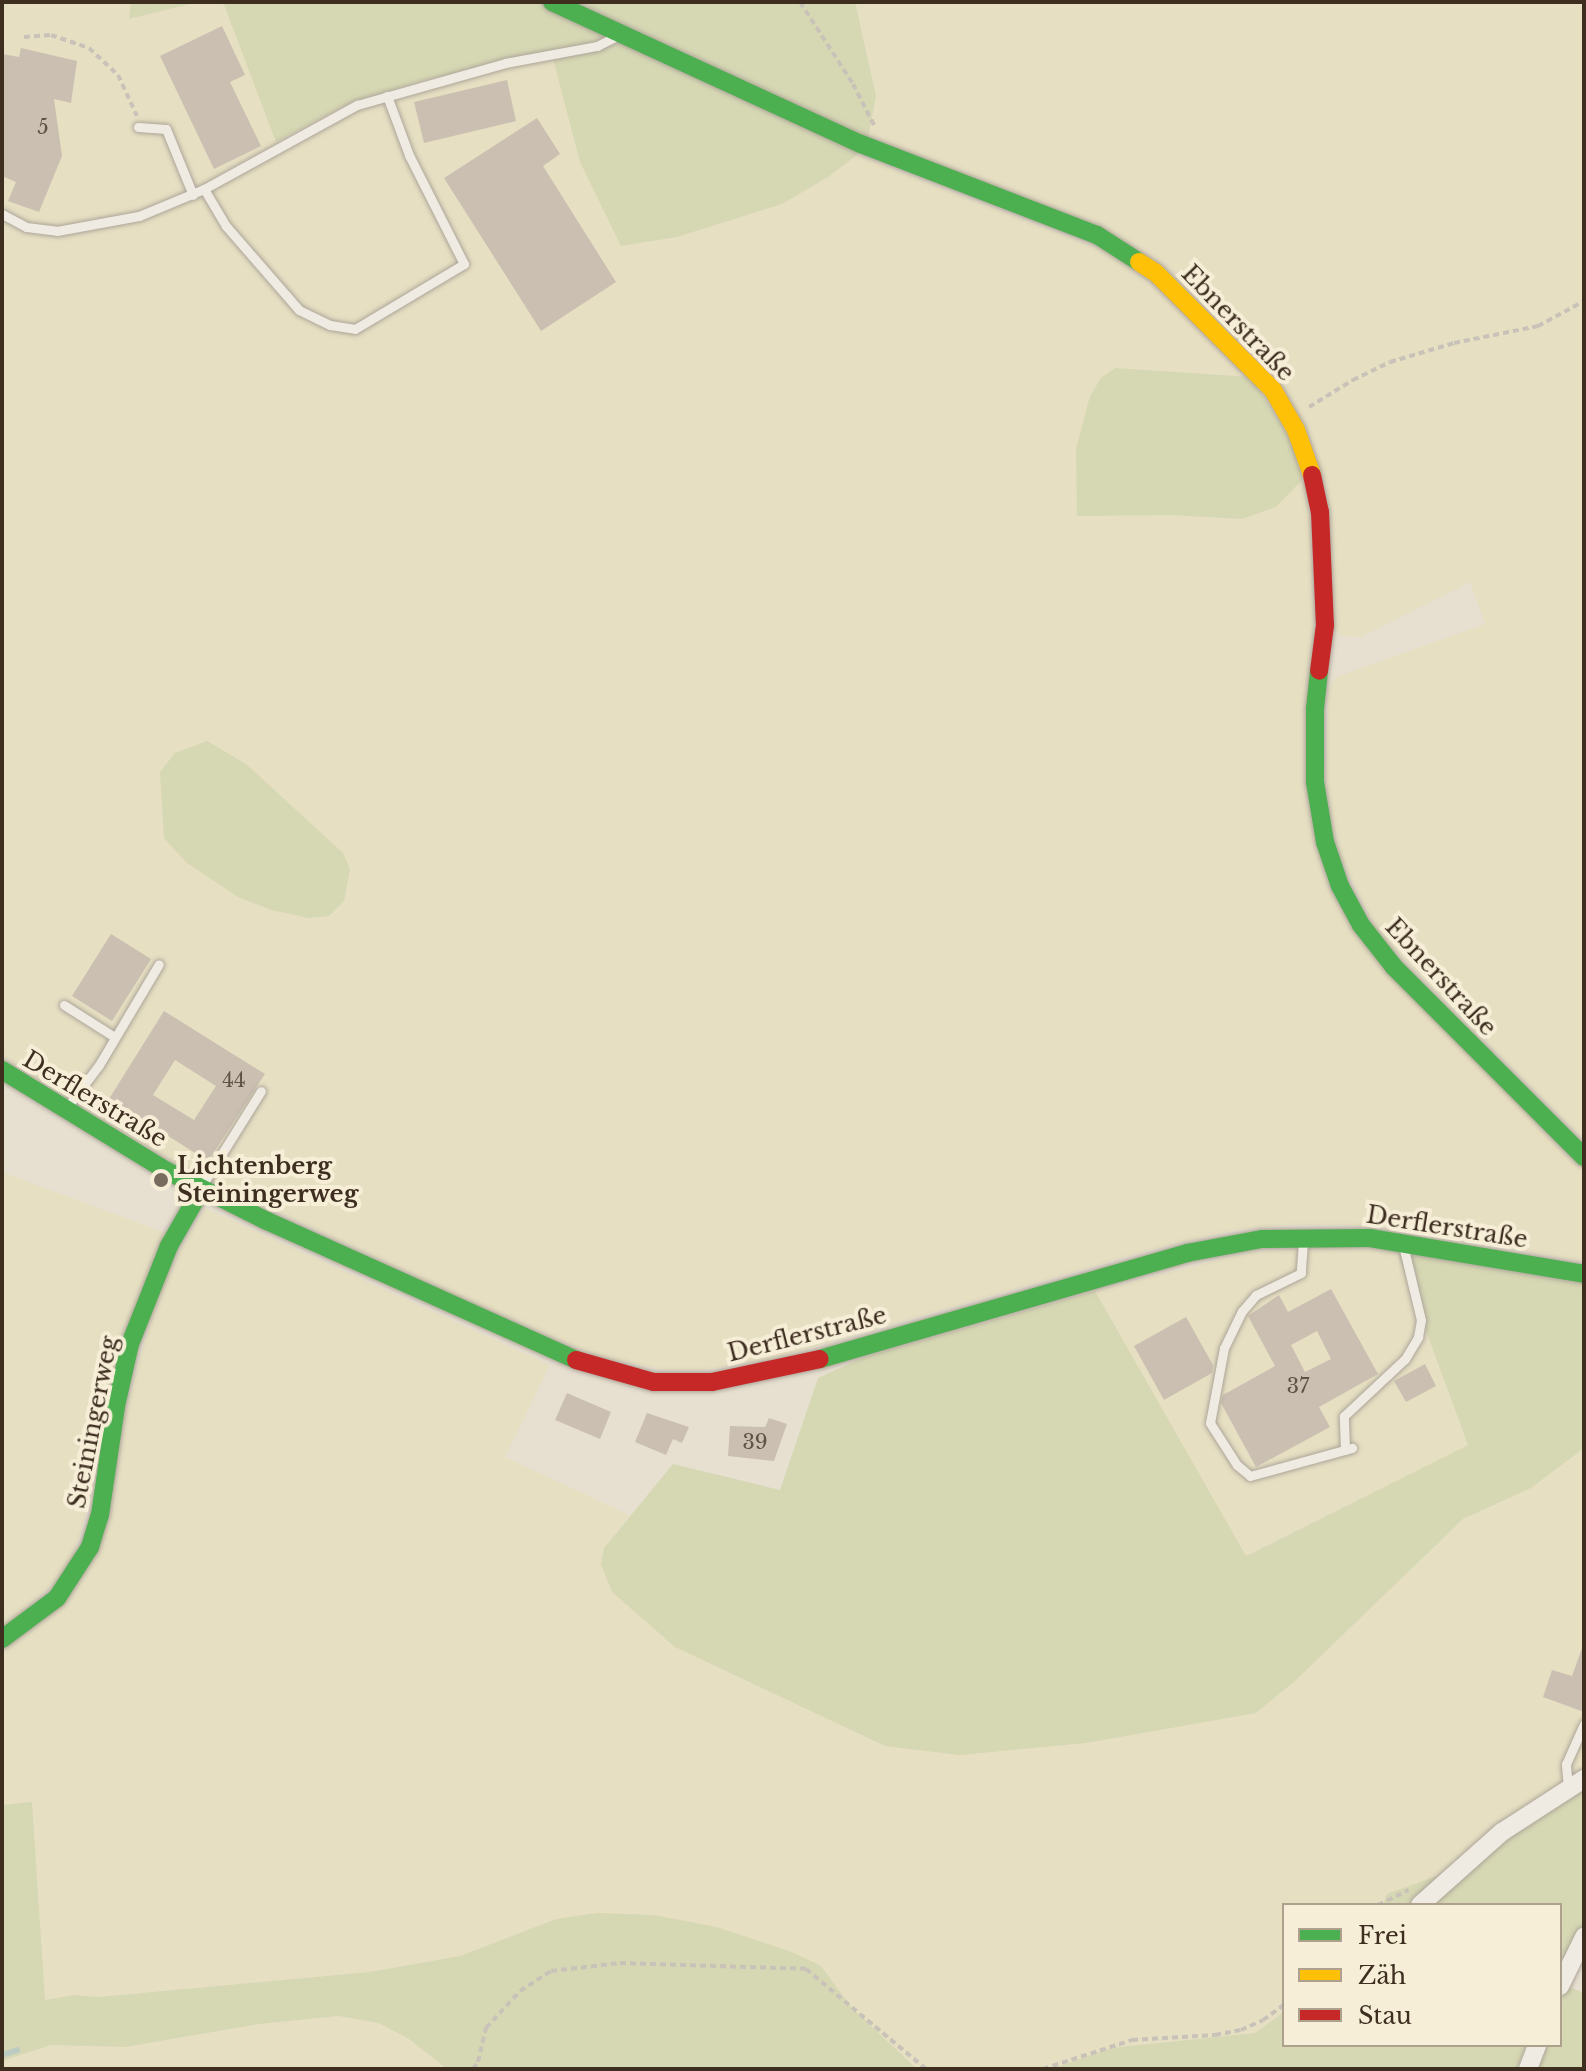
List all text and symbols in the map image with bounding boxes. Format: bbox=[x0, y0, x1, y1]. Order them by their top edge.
house number: 5 bbox=[37, 115, 49, 139]
street label: Ebnerstraße bbox=[1176, 259, 1300, 387]
street label: Ebnerstraße bbox=[1379, 912, 1503, 1042]
street label: Derflerstraße bbox=[18, 1045, 172, 1153]
house number: 44 bbox=[222, 1068, 246, 1092]
place label: Lichtenberg Steiningerweg bbox=[177, 1152, 358, 1208]
marker: Lichtenberg Steiningerweg bbox=[152, 1171, 170, 1189]
street label: Derflerstraße bbox=[1364, 1200, 1530, 1254]
street label: Derflerstraße bbox=[725, 1300, 889, 1368]
street label: Steiningerweg bbox=[62, 1333, 124, 1511]
house number: 37 bbox=[1287, 1374, 1309, 1398]
house number: 39 bbox=[742, 1430, 768, 1454]
legend bbox=[1282, 1903, 1562, 2047]
text: Frei bbox=[1358, 1921, 1407, 1950]
text: Zäh bbox=[1358, 1961, 1406, 1990]
text: Stau bbox=[1358, 2001, 1412, 2030]

